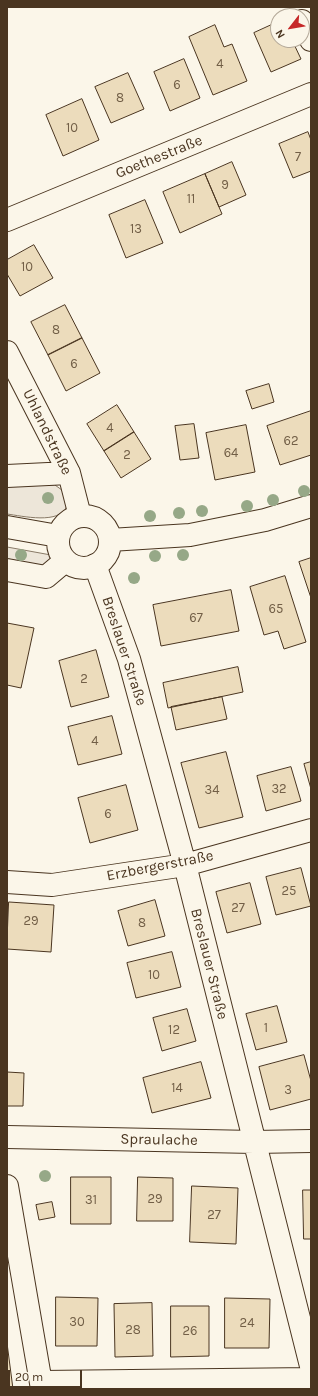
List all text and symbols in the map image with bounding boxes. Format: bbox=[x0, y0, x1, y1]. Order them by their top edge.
north arrow bbox=[270, 8, 310, 48]
text: N bbox=[273, 27, 288, 41]
house number: 4 bbox=[216, 56, 224, 72]
house number: 6 bbox=[173, 77, 181, 93]
house number: 8 bbox=[116, 90, 124, 106]
house number: 10 bbox=[66, 120, 78, 136]
street label: Goethestraße bbox=[113, 131, 205, 183]
house number: 7 bbox=[295, 149, 301, 165]
house number: 9 bbox=[221, 177, 229, 193]
house number: 11 bbox=[187, 191, 195, 207]
house number: 13 bbox=[130, 221, 142, 237]
house number: 10 bbox=[21, 259, 33, 275]
house number: 8 bbox=[52, 322, 60, 338]
house number: 6 bbox=[70, 356, 78, 372]
street label: Uhlandstraße bbox=[18, 386, 76, 478]
house number: 4 bbox=[106, 420, 114, 436]
house number: 62 bbox=[284, 433, 298, 449]
house number: 64 bbox=[224, 445, 238, 461]
house number: 2 bbox=[123, 447, 131, 463]
street label: Breslauer Straße bbox=[98, 594, 150, 708]
house number: 65 bbox=[269, 601, 283, 617]
house number: 67 bbox=[189, 610, 203, 626]
house number: 2 bbox=[80, 671, 88, 687]
house number: 4 bbox=[91, 733, 99, 749]
house number: 32 bbox=[271, 781, 287, 797]
house number: 34 bbox=[205, 782, 219, 798]
house number: 6 bbox=[104, 806, 112, 822]
street label: Erzbergerstraße bbox=[105, 847, 215, 885]
house number: 25 bbox=[282, 883, 296, 899]
house number: 27 bbox=[231, 900, 245, 916]
street label: Breslauer Straße bbox=[186, 907, 232, 1021]
house number: 29 bbox=[23, 913, 39, 929]
house number: 8 bbox=[138, 915, 146, 931]
house number: 10 bbox=[148, 967, 160, 983]
house number: 1 bbox=[264, 1020, 268, 1036]
house number: 12 bbox=[168, 1022, 180, 1038]
house number: 14 bbox=[171, 1080, 183, 1096]
house number: 3 bbox=[284, 1082, 292, 1098]
street label: Spraulache bbox=[120, 1130, 198, 1150]
house number: 29 bbox=[147, 1191, 163, 1207]
house number: 31 bbox=[85, 1192, 97, 1208]
house number: 27 bbox=[207, 1207, 221, 1223]
house number: 30 bbox=[69, 1314, 85, 1330]
house number: 24 bbox=[240, 1315, 254, 1331]
house number: 28 bbox=[125, 1322, 141, 1338]
house number: 26 bbox=[183, 1323, 197, 1339]
scale bar bbox=[10, 1362, 84, 1388]
text: 20 m bbox=[15, 1370, 43, 1384]

